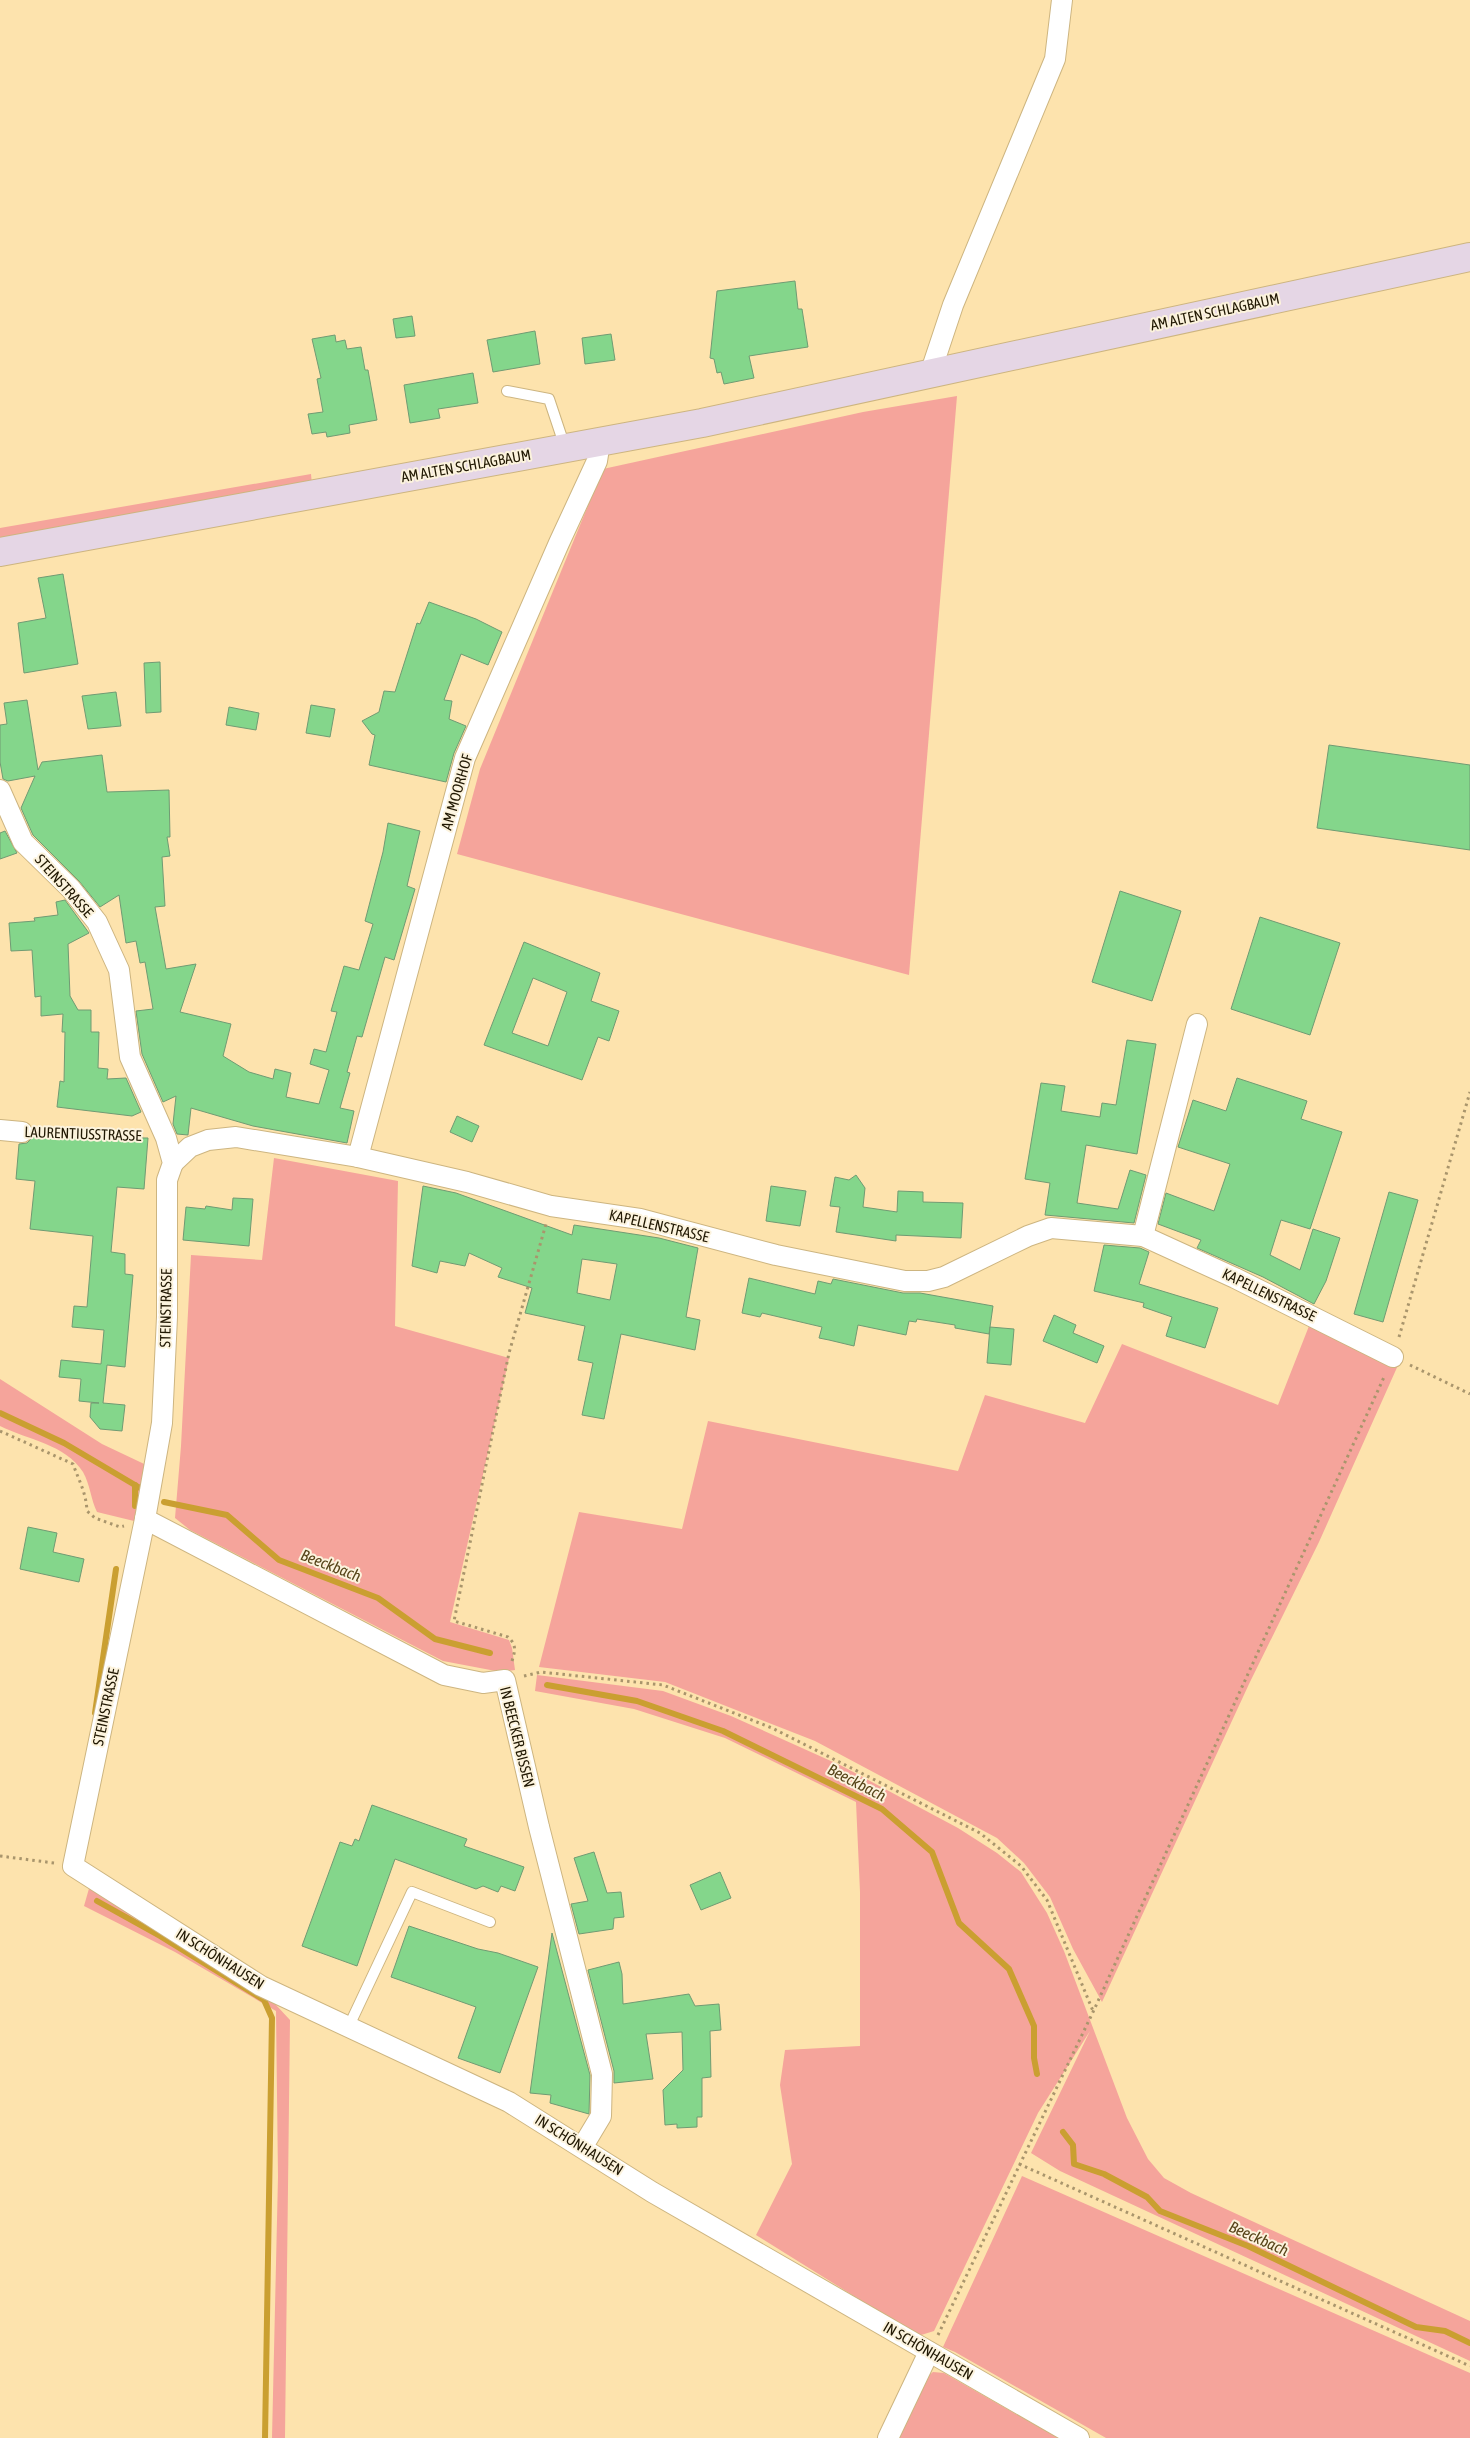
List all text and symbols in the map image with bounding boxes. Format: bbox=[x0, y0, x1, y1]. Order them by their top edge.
street label: AM ALTEN SCHLAGBAUM bbox=[1149, 290, 1281, 333]
street label: AM ALTEN SCHLAGBAUM bbox=[400, 446, 532, 485]
street label: AM MOORHOF bbox=[438, 752, 475, 832]
street label: STEINSTRASSE bbox=[32, 851, 97, 921]
street label: LAURENTIUSSTRASSE bbox=[24, 1123, 142, 1144]
street label: KAPELLENSTRASSE bbox=[607, 1206, 711, 1245]
street label: KAPELLENSTRASSE bbox=[1220, 1265, 1319, 1325]
street label: STEINSTRASSE bbox=[156, 1268, 175, 1347]
water label: Beeckbach bbox=[298, 1545, 364, 1585]
street label: STEINSTRASSE bbox=[89, 1666, 122, 1747]
street label: IN BEECKER BISSEN bbox=[497, 1685, 538, 1789]
water label: Beeckbach bbox=[825, 1760, 889, 1804]
street label: IN SCHÖNHAUSEN bbox=[173, 1925, 267, 1992]
street label: IN SCHÖNHAUSEN bbox=[532, 2111, 626, 2178]
water label: Beeckbach bbox=[1226, 2217, 1292, 2259]
street label: IN SCHÖNHAUSEN bbox=[880, 2318, 976, 2383]

